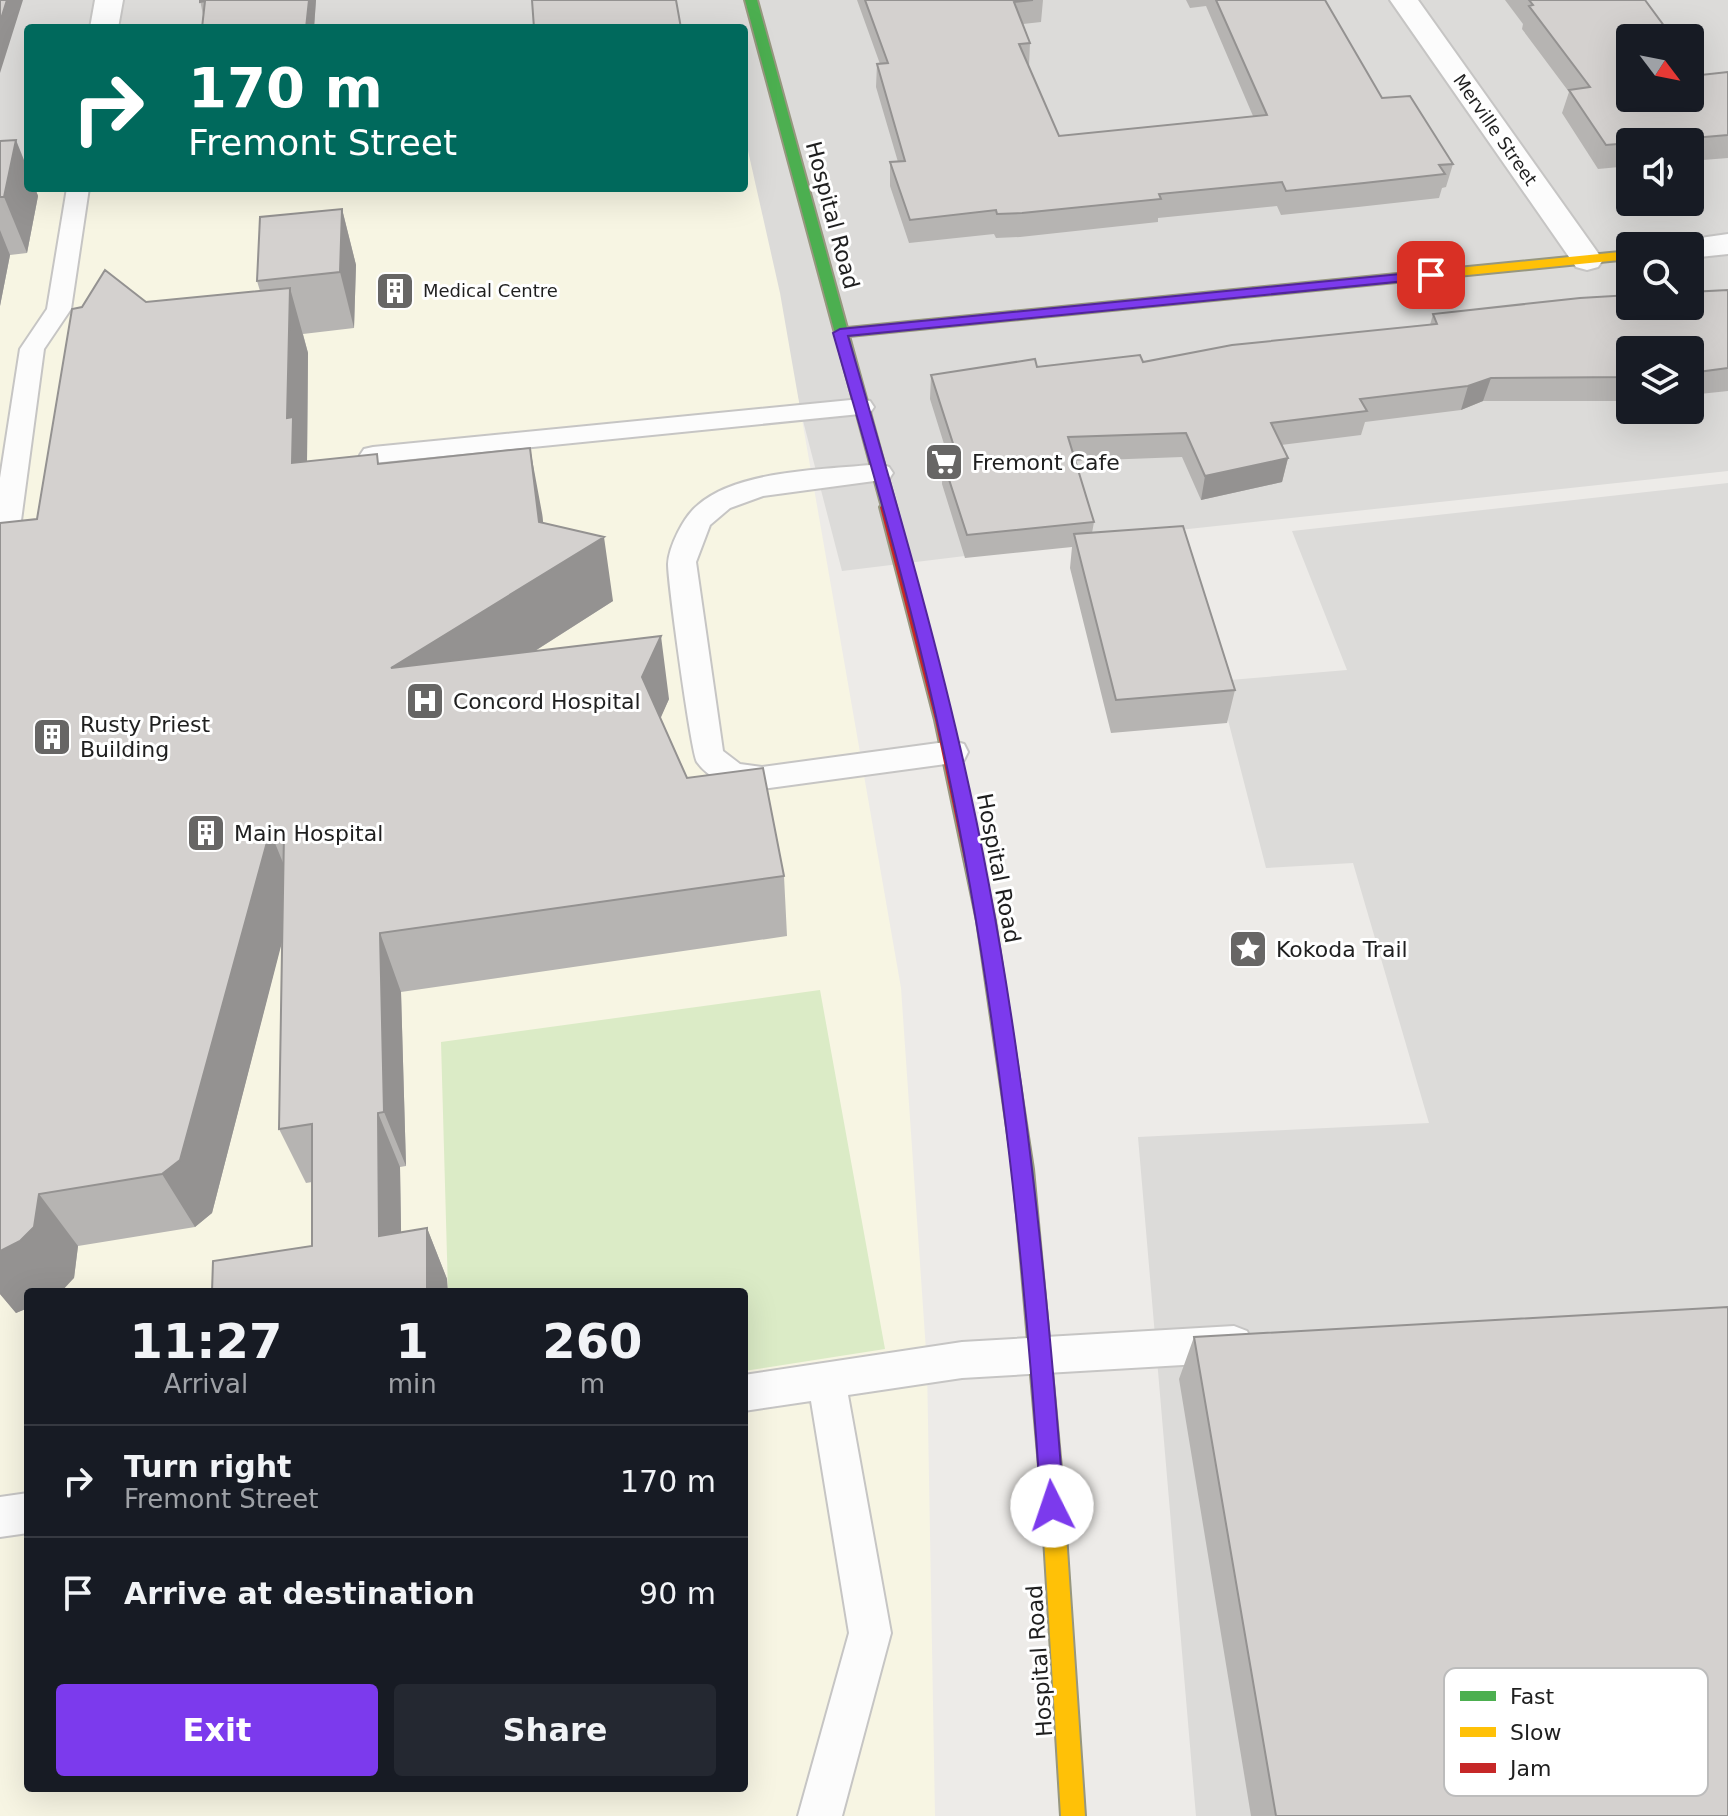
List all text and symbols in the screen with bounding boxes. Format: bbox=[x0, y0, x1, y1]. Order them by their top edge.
north arrow bbox=[1616, 24, 1704, 112]
map controls bbox=[1616, 24, 1704, 424]
text: 170 m bbox=[188, 55, 383, 120]
icon: right bbox=[56, 56, 160, 160]
street label: Merville Street bbox=[1449, 70, 1542, 189]
text: Fremont Street bbox=[188, 122, 457, 163]
button: sound bbox=[1616, 128, 1704, 216]
street label: Hospital Road bbox=[801, 138, 864, 292]
button: search bbox=[1616, 232, 1704, 320]
pin bbox=[1397, 241, 1465, 309]
icon: arrive bbox=[1409, 253, 1453, 297]
building icon: Medical Centre bbox=[374, 270, 416, 312]
place label: Medical Centre bbox=[423, 280, 558, 301]
button: layers bbox=[1616, 336, 1704, 424]
supermarket icon: Fremont Cafe bbox=[923, 441, 965, 483]
place label: Fremont Cafe bbox=[972, 450, 1120, 475]
hospital icon: Concord Hospital bbox=[404, 680, 446, 722]
place label: Concord Hospital bbox=[453, 689, 641, 714]
place label: Rusty Priest Building bbox=[80, 712, 210, 762]
building icon: Rusty Priest Building bbox=[31, 716, 73, 758]
street label: Hospital Road bbox=[972, 791, 1025, 945]
building icon: Main Hospital bbox=[185, 812, 227, 854]
place label: Main Hospital bbox=[234, 821, 383, 846]
place icon: Kokoda Trail bbox=[1227, 928, 1269, 970]
place label: Kokoda Trail bbox=[1276, 937, 1408, 962]
text: 11:27 bbox=[129, 1313, 282, 1369]
text: 1 bbox=[396, 1313, 429, 1369]
text: 260 bbox=[542, 1313, 642, 1369]
text: Arrival bbox=[164, 1369, 248, 1399]
text: min bbox=[388, 1369, 437, 1399]
text: m bbox=[580, 1369, 605, 1399]
text: Turn right bbox=[124, 1449, 291, 1484]
icon: right bbox=[56, 1459, 100, 1503]
text: 170 m bbox=[620, 1464, 716, 1499]
position arrow bbox=[1010, 1464, 1094, 1548]
text: Fremont Street bbox=[124, 1484, 318, 1514]
icon: arrive bbox=[56, 1571, 100, 1615]
text: Arrive at destination bbox=[124, 1576, 475, 1611]
text: 90 m bbox=[639, 1576, 716, 1611]
street label: Hospital Road bbox=[1022, 1584, 1057, 1738]
legend bbox=[1444, 1668, 1708, 1796]
button: Exit bbox=[56, 1684, 378, 1776]
button: Share bbox=[394, 1684, 716, 1776]
text: Fast bbox=[1510, 1684, 1555, 1709]
text: Slow bbox=[1510, 1720, 1562, 1745]
text: Jam bbox=[1508, 1756, 1551, 1781]

